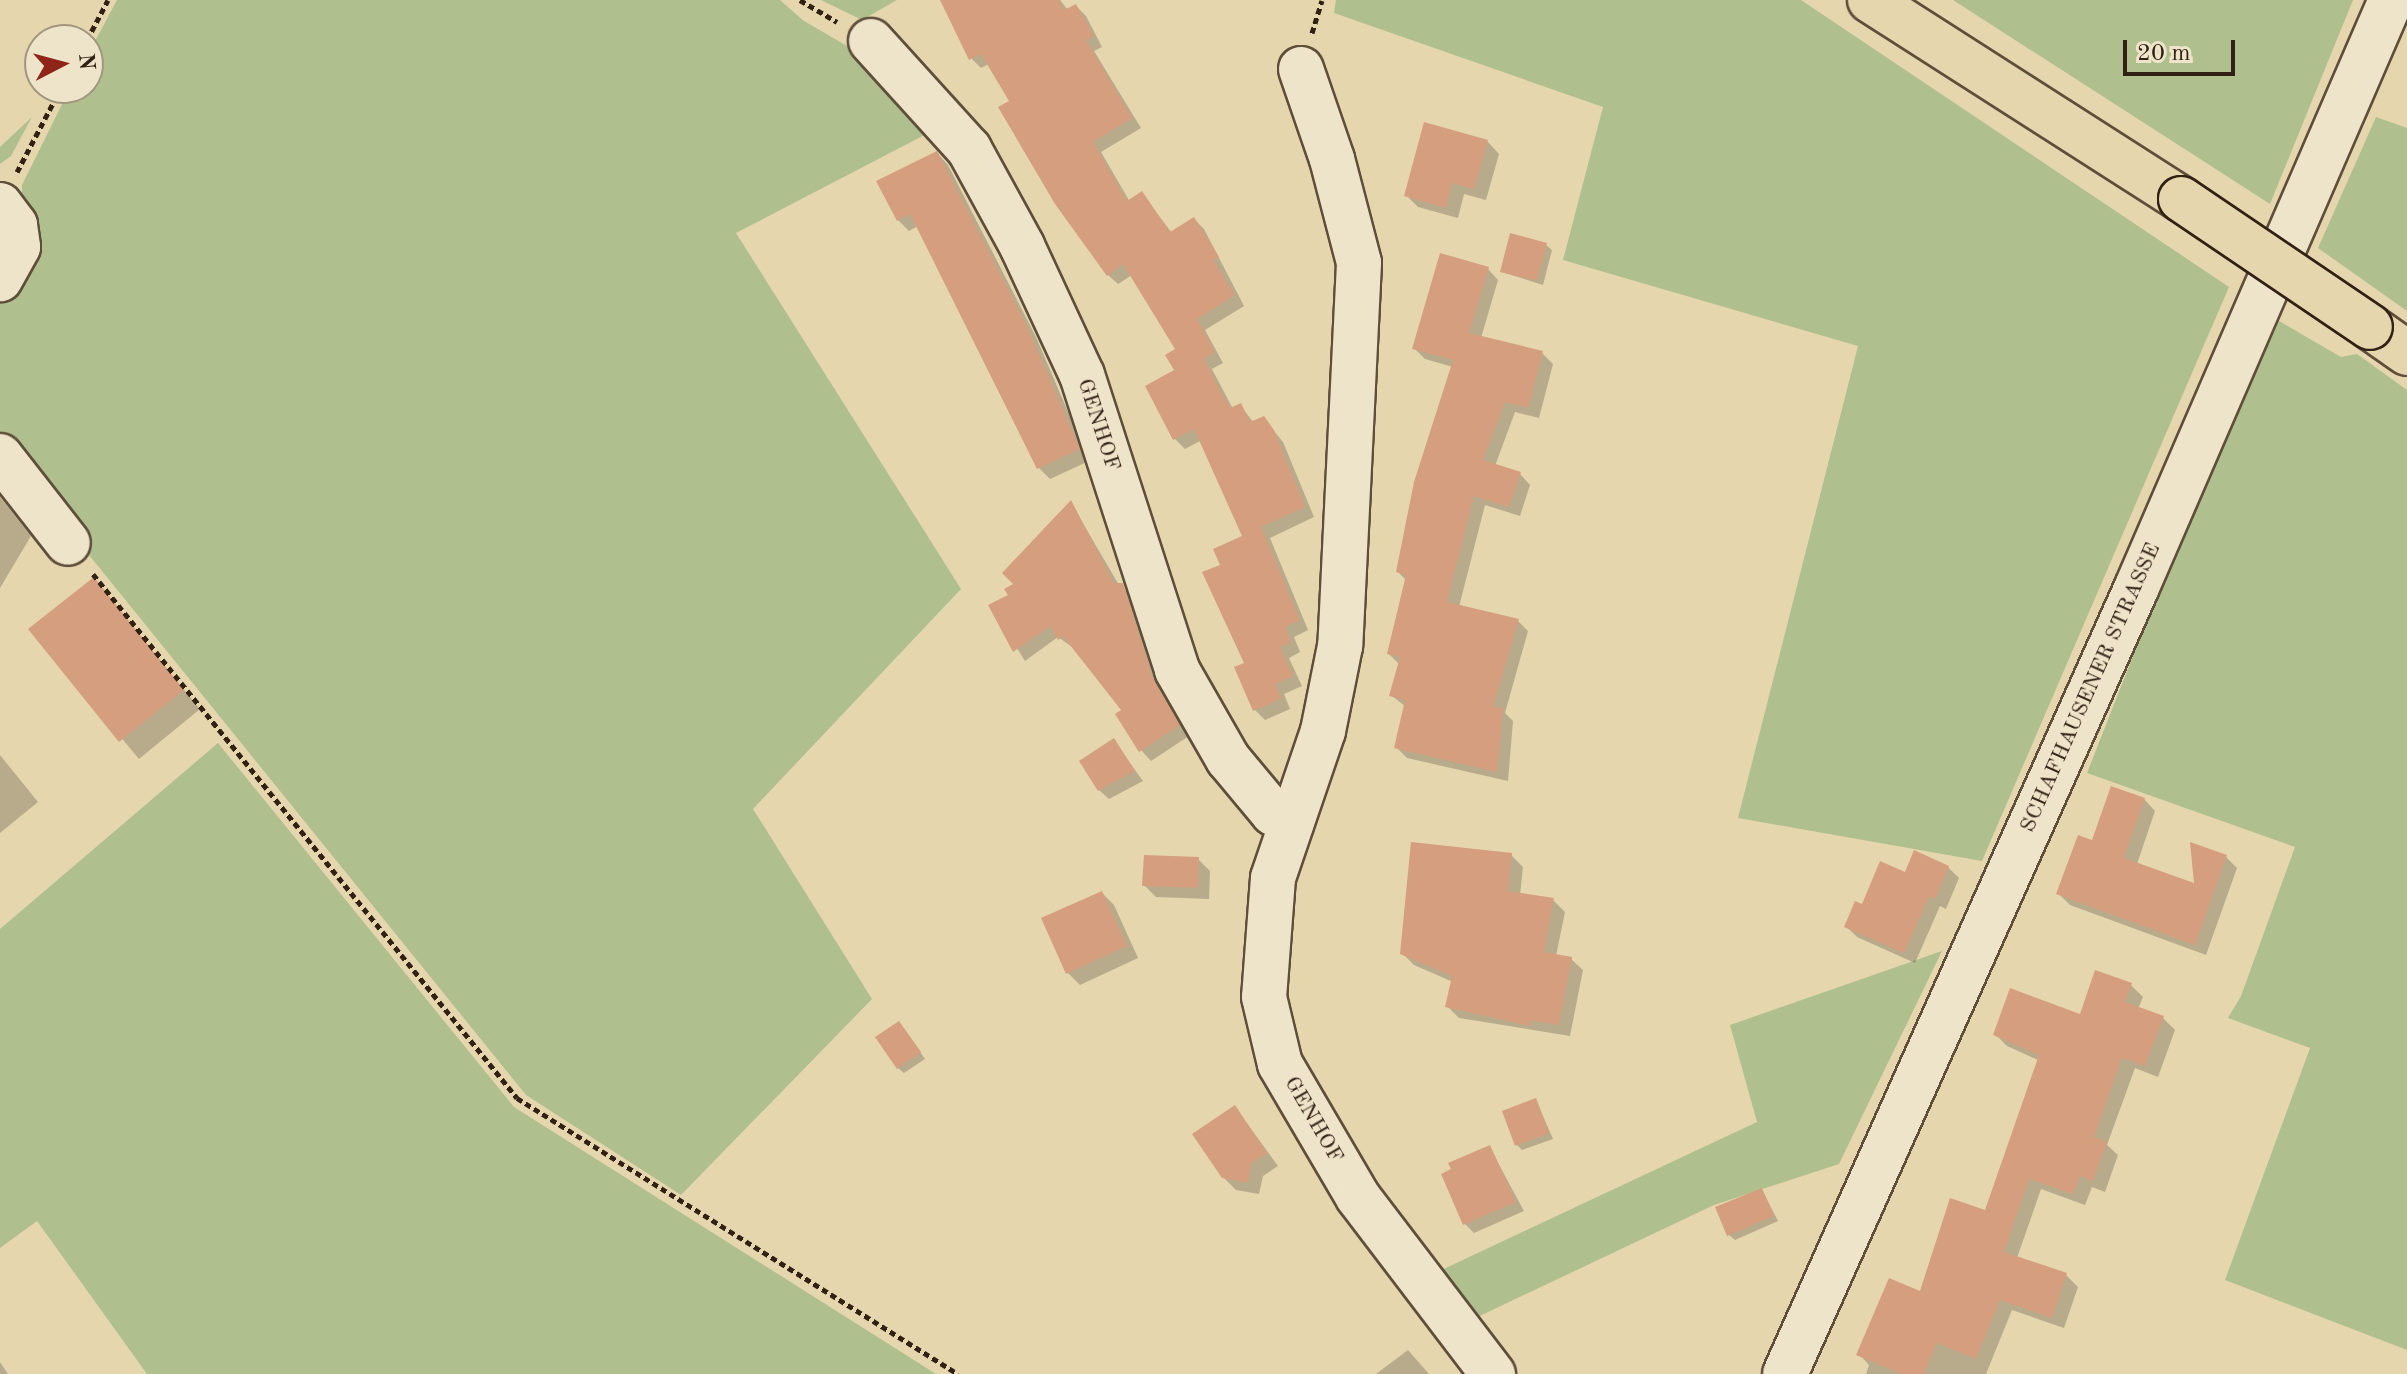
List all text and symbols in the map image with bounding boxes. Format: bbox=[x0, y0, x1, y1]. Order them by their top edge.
north arrow bbox=[24, 24, 104, 104]
scale bar bbox=[2127, 24, 2239, 74]
text: 20 m bbox=[2137, 42, 2191, 66]
text: N bbox=[74, 52, 98, 71]
street label: GENHOF bbox=[1071, 375, 1125, 475]
street label: SCHAFHAUSENER STRASSE bbox=[2015, 539, 2167, 837]
street label: GENHOF bbox=[1278, 1072, 1348, 1168]

